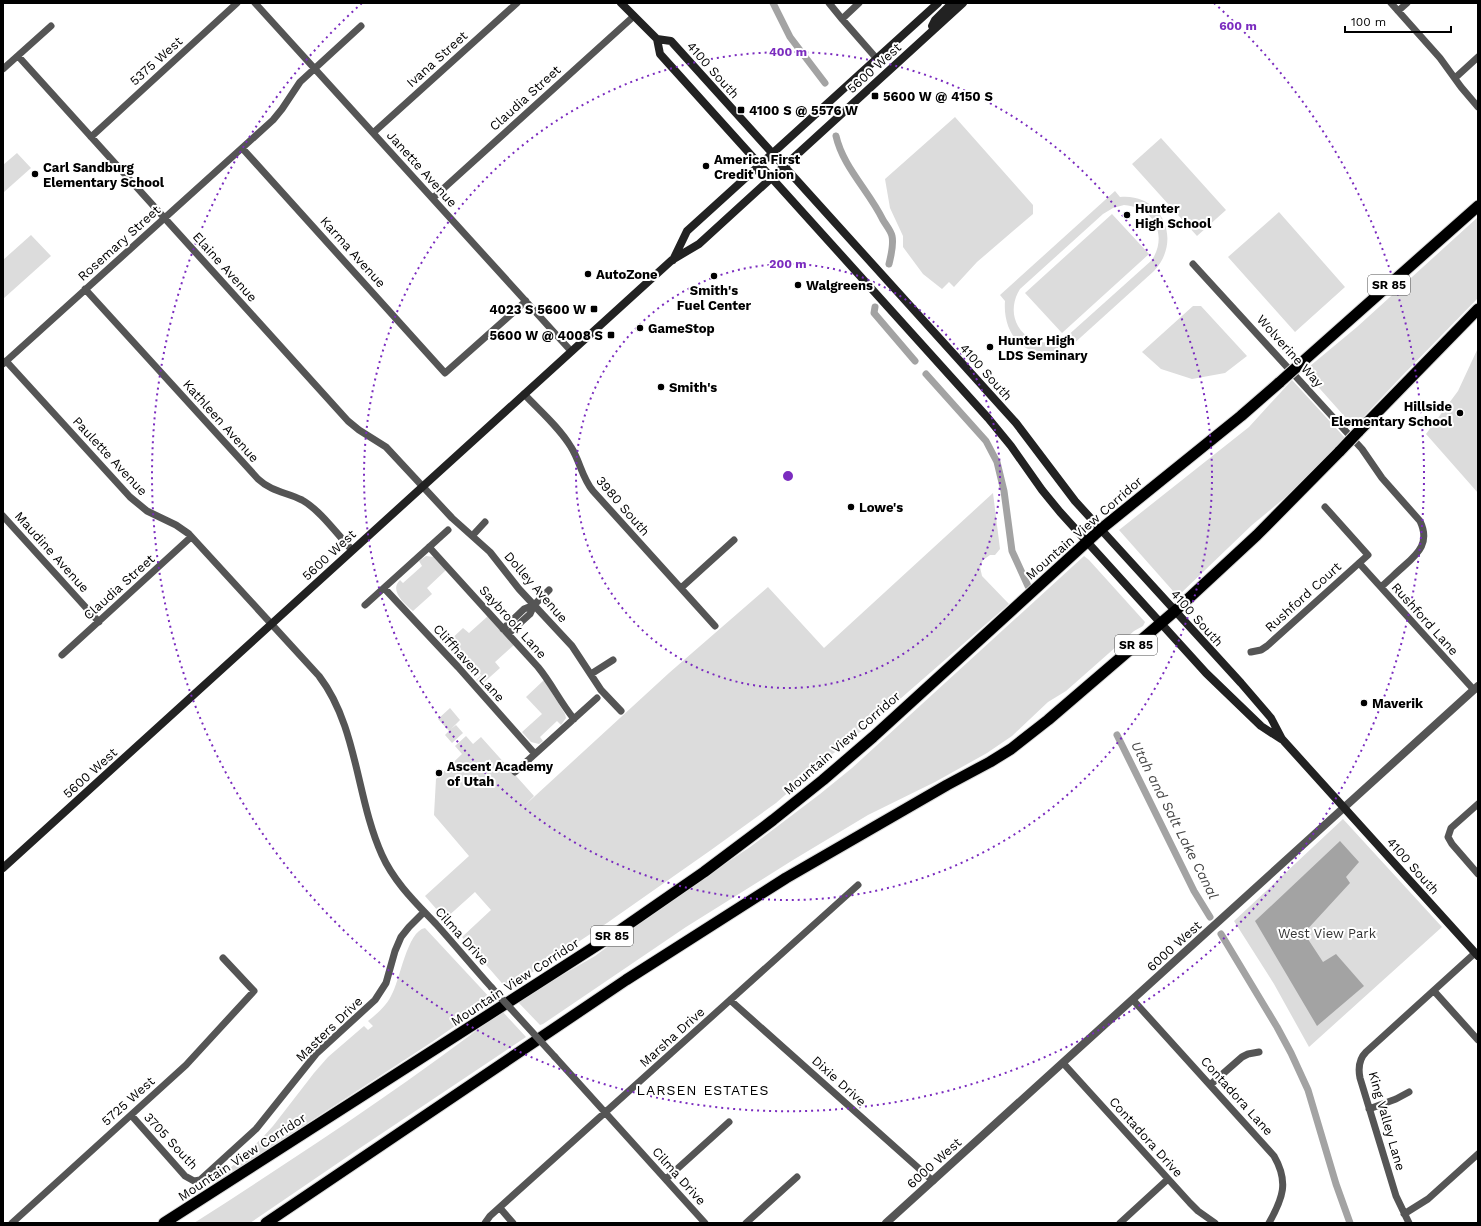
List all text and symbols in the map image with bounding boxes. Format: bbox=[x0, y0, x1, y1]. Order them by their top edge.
scale bar bbox=[1345, 8, 1451, 34]
text: 100 m bbox=[1351, 15, 1386, 29]
text: 600 m bbox=[1219, 19, 1257, 33]
street label: Ivana Street bbox=[404, 27, 471, 90]
street label: 5375 West bbox=[127, 33, 186, 88]
street label: 4100 South bbox=[684, 39, 742, 101]
street label: 5600 West bbox=[844, 39, 905, 96]
text: 400 m bbox=[769, 45, 807, 59]
street label: Claudia Street bbox=[486, 62, 564, 134]
place label: 5600 W @ 4150 S bbox=[883, 89, 993, 104]
marker: 5600 W @ 4150 S bbox=[870, 91, 880, 101]
place label: 4100 S @ 5576 W bbox=[749, 103, 858, 118]
marker: 4100 S @ 5576 W bbox=[736, 105, 746, 115]
street label: Janette Avenue bbox=[384, 128, 460, 210]
place label: America First Credit Union bbox=[714, 152, 801, 182]
place label: Carl Sandburg Elementary School bbox=[43, 160, 165, 190]
marker: America First Credit Union bbox=[701, 161, 711, 171]
marker: Carl Sandburg Elementary School bbox=[30, 169, 40, 179]
place label: Hunter High School bbox=[1135, 201, 1212, 231]
street label: Rosemary Street bbox=[75, 202, 164, 284]
marker: Hunter High School bbox=[1122, 210, 1132, 220]
street label: Karma Avenue bbox=[317, 213, 389, 291]
street label: Elaine Avenue bbox=[190, 229, 260, 305]
text: 200 m bbox=[769, 257, 807, 271]
place label: AutoZone bbox=[596, 267, 658, 282]
marker: AutoZone bbox=[583, 269, 593, 279]
marker: Smith's Fuel Center bbox=[709, 271, 719, 281]
road number: SR 85 bbox=[1368, 275, 1410, 295]
place label: Walgreens bbox=[806, 278, 873, 293]
marker: Walgreens bbox=[793, 280, 803, 290]
place label: Smith's Fuel Center bbox=[677, 283, 752, 313]
place label: 4023 S 5600 W bbox=[489, 302, 586, 317]
marker: 4023 S 5600 W bbox=[589, 304, 599, 314]
street label: Wolverine Way bbox=[1254, 312, 1327, 390]
place label: GameStop bbox=[648, 321, 715, 336]
marker: GameStop bbox=[635, 323, 645, 333]
place label: 5600 W @ 4008 S bbox=[490, 328, 604, 343]
marker: 5600 W @ 4008 S bbox=[606, 330, 616, 340]
place label: Hunter High LDS Seminary bbox=[998, 333, 1088, 363]
street label: 4100 South bbox=[957, 341, 1015, 403]
marker: Hunter High LDS Seminary bbox=[985, 342, 995, 352]
street label: Kathleen Avenue bbox=[180, 377, 262, 465]
place label: Smith's bbox=[669, 380, 717, 395]
marker: Smith's bbox=[656, 382, 666, 392]
place label: Hillside Elementary School bbox=[1331, 399, 1453, 429]
marker: Hillside Elementary School bbox=[1455, 408, 1465, 418]
street label: Paulette Avenue bbox=[70, 414, 150, 498]
centre of rings bbox=[781, 469, 795, 483]
street label: 3980 South bbox=[593, 473, 653, 539]
street label: Mountain View Corridor bbox=[1023, 473, 1145, 583]
place label: Lowe's bbox=[859, 500, 903, 515]
marker: Lowe's bbox=[846, 502, 856, 512]
street label: Maudine Avenue bbox=[12, 509, 92, 595]
street label: 5600 West bbox=[299, 526, 359, 584]
street label: Dolley Avenue bbox=[501, 549, 571, 625]
street label: Claudia Street bbox=[80, 551, 158, 623]
street label: Rushford Court bbox=[1262, 559, 1344, 635]
street label: Rushford Lane bbox=[1389, 580, 1461, 658]
street label: Saybrook Lane bbox=[476, 582, 550, 662]
street label: 4100 South bbox=[1168, 587, 1226, 649]
street label: Cliffhaven Lane bbox=[430, 621, 508, 705]
road number: SR 85 bbox=[1115, 635, 1157, 655]
street label: Mountain View Corridor bbox=[781, 688, 903, 798]
place label: Maverik bbox=[1372, 696, 1424, 711]
marker: Maverik bbox=[1359, 698, 1369, 708]
water label: Utah and Salt Lake Canal bbox=[1128, 738, 1222, 902]
street label: 5600 West bbox=[60, 744, 121, 801]
place label: Ascent Academy of Utah bbox=[447, 759, 554, 789]
marker: Ascent Academy of Utah bbox=[434, 768, 444, 778]
street label: 4100 South bbox=[1384, 835, 1442, 897]
street label: Cilma Drive bbox=[432, 904, 492, 968]
street label: 6000 West bbox=[1144, 917, 1205, 974]
road number: SR 85 bbox=[591, 926, 633, 946]
park label: West View Park bbox=[1278, 926, 1377, 941]
street label: Mountain View Corridor bbox=[448, 935, 582, 1029]
street label: Masters Drive bbox=[293, 993, 365, 1065]
street label: Marsha Drive bbox=[636, 1004, 708, 1070]
street label: Dixie Drive bbox=[809, 1053, 869, 1109]
street label: Contadora Lane bbox=[1198, 1054, 1276, 1138]
street label: King Valley Lane bbox=[1366, 1070, 1408, 1172]
street label: 5725 West bbox=[98, 1073, 158, 1129]
district label: LARSEN ESTATES bbox=[637, 1082, 769, 1098]
street label: Contadora Drive bbox=[1106, 1094, 1186, 1180]
street label: 3705 South bbox=[141, 1110, 201, 1172]
street label: Mountain View Corridor bbox=[175, 1110, 309, 1204]
street label: 6000 West bbox=[904, 1134, 965, 1191]
street label: Cilma Drive bbox=[649, 1144, 709, 1208]

